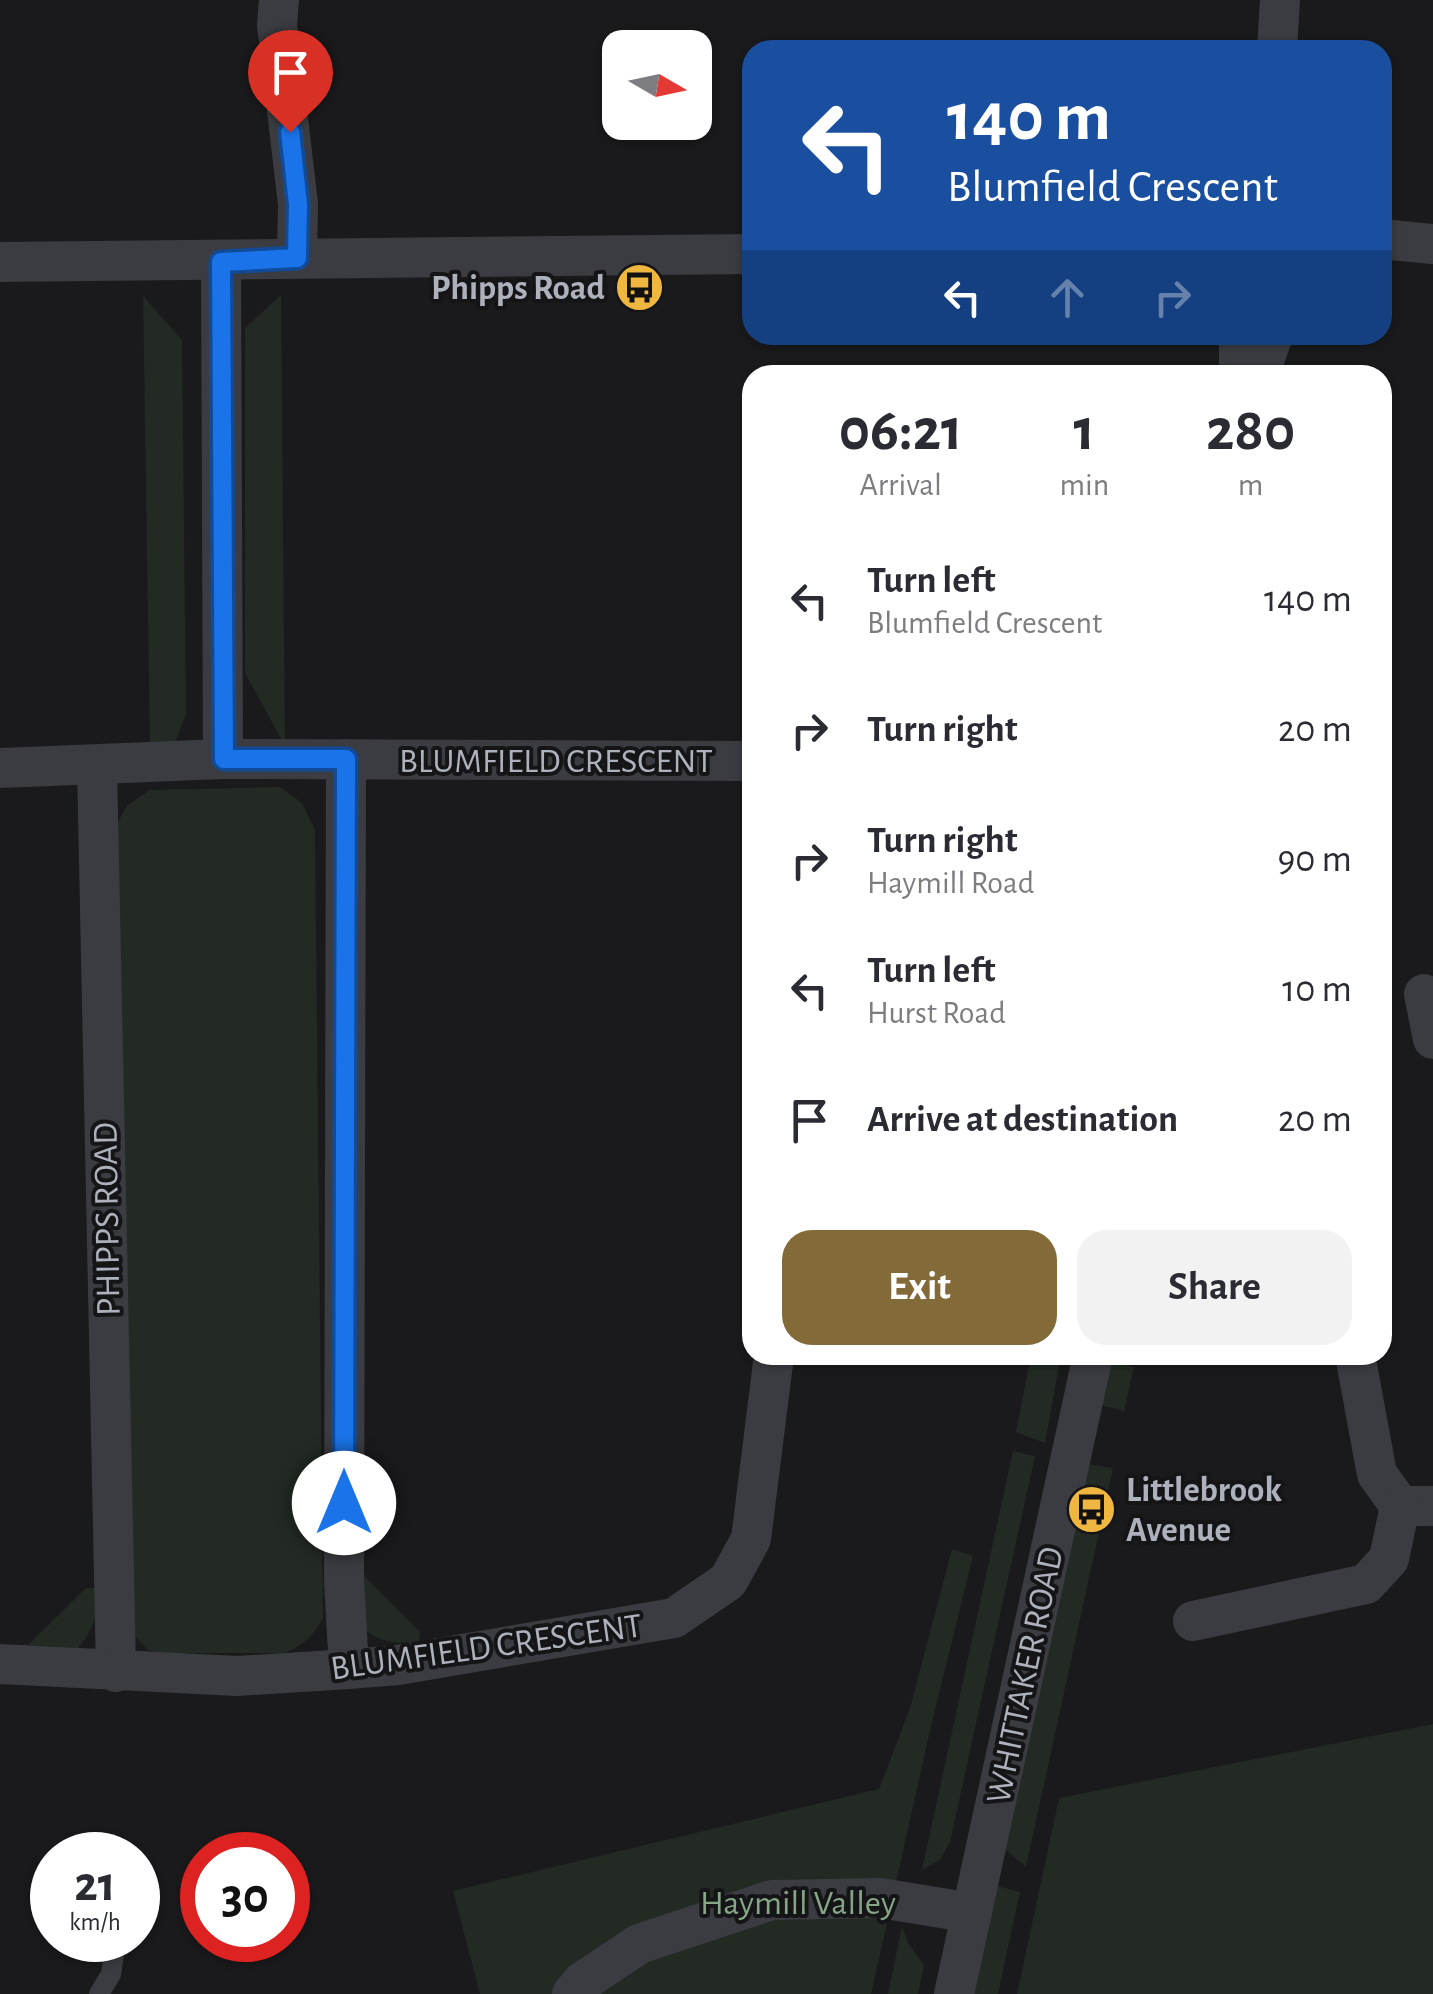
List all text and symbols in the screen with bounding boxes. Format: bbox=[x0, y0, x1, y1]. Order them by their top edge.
pin bbox=[248, 30, 333, 133]
north arrow bbox=[602, 30, 712, 140]
map controls bbox=[602, 30, 712, 140]
icon: arrive bbox=[263, 45, 318, 100]
icon: left bbox=[782, 80, 912, 210]
text: 140 m bbox=[947, 83, 1111, 153]
text: Blumfield Crescent bbox=[947, 165, 1278, 210]
bus stop icon: Phipps Road bbox=[614, 261, 666, 313]
icon: left bbox=[935, 270, 990, 325]
icon: ahead bbox=[1040, 270, 1095, 325]
icon: right bbox=[1145, 270, 1200, 325]
place label: Phipps Road bbox=[431, 271, 605, 306]
text: 06:21 bbox=[839, 401, 963, 461]
text: 1 bbox=[1074, 401, 1095, 461]
text: 280 bbox=[1206, 401, 1295, 461]
text: Arrival bbox=[860, 469, 942, 501]
text: min bbox=[1059, 469, 1109, 501]
text: m bbox=[1238, 469, 1263, 501]
text: Turn left bbox=[867, 562, 995, 600]
icon: left bbox=[782, 573, 837, 628]
text: 140 m bbox=[1264, 581, 1352, 619]
text: Blumfield Crescent bbox=[867, 607, 1102, 639]
icon: right bbox=[782, 703, 837, 758]
text: Turn right bbox=[867, 711, 1017, 749]
text: 20 m bbox=[1278, 711, 1352, 749]
street label: BLUMFIELD CRESCENT bbox=[399, 744, 713, 779]
text: Turn right bbox=[867, 822, 1017, 860]
icon: right bbox=[782, 833, 837, 888]
text: 90 m bbox=[1277, 841, 1352, 879]
text: Haymill Road bbox=[867, 867, 1034, 899]
text: Turn left bbox=[867, 952, 995, 990]
icon: left bbox=[782, 963, 837, 1018]
text: 10 m bbox=[1282, 971, 1352, 1009]
text: Hurst Road bbox=[867, 997, 1006, 1029]
icon: arrive bbox=[782, 1093, 837, 1148]
text: Arrive at destination bbox=[867, 1101, 1178, 1139]
text: 20 m bbox=[1278, 1101, 1352, 1139]
street label: PHIPPS ROAD bbox=[88, 1122, 127, 1316]
button: Exit bbox=[782, 1230, 1057, 1345]
button: Share bbox=[1077, 1230, 1352, 1345]
position arrow bbox=[292, 1451, 396, 1555]
place label: Littlebrook Avenue bbox=[1126, 1473, 1282, 1548]
bus stop icon: Littlebrook Avenue bbox=[1065, 1483, 1117, 1535]
street label: WHITTAKER ROAD bbox=[981, 1544, 1070, 1807]
street label: BLUMFIELD CRESCENT bbox=[328, 1608, 644, 1687]
speed limit sign: 30 bbox=[180, 1832, 310, 1962]
text: 21 bbox=[74, 1860, 116, 1910]
park label: Haymill Valley bbox=[700, 1886, 896, 1921]
text: km/h bbox=[69, 1910, 121, 1935]

